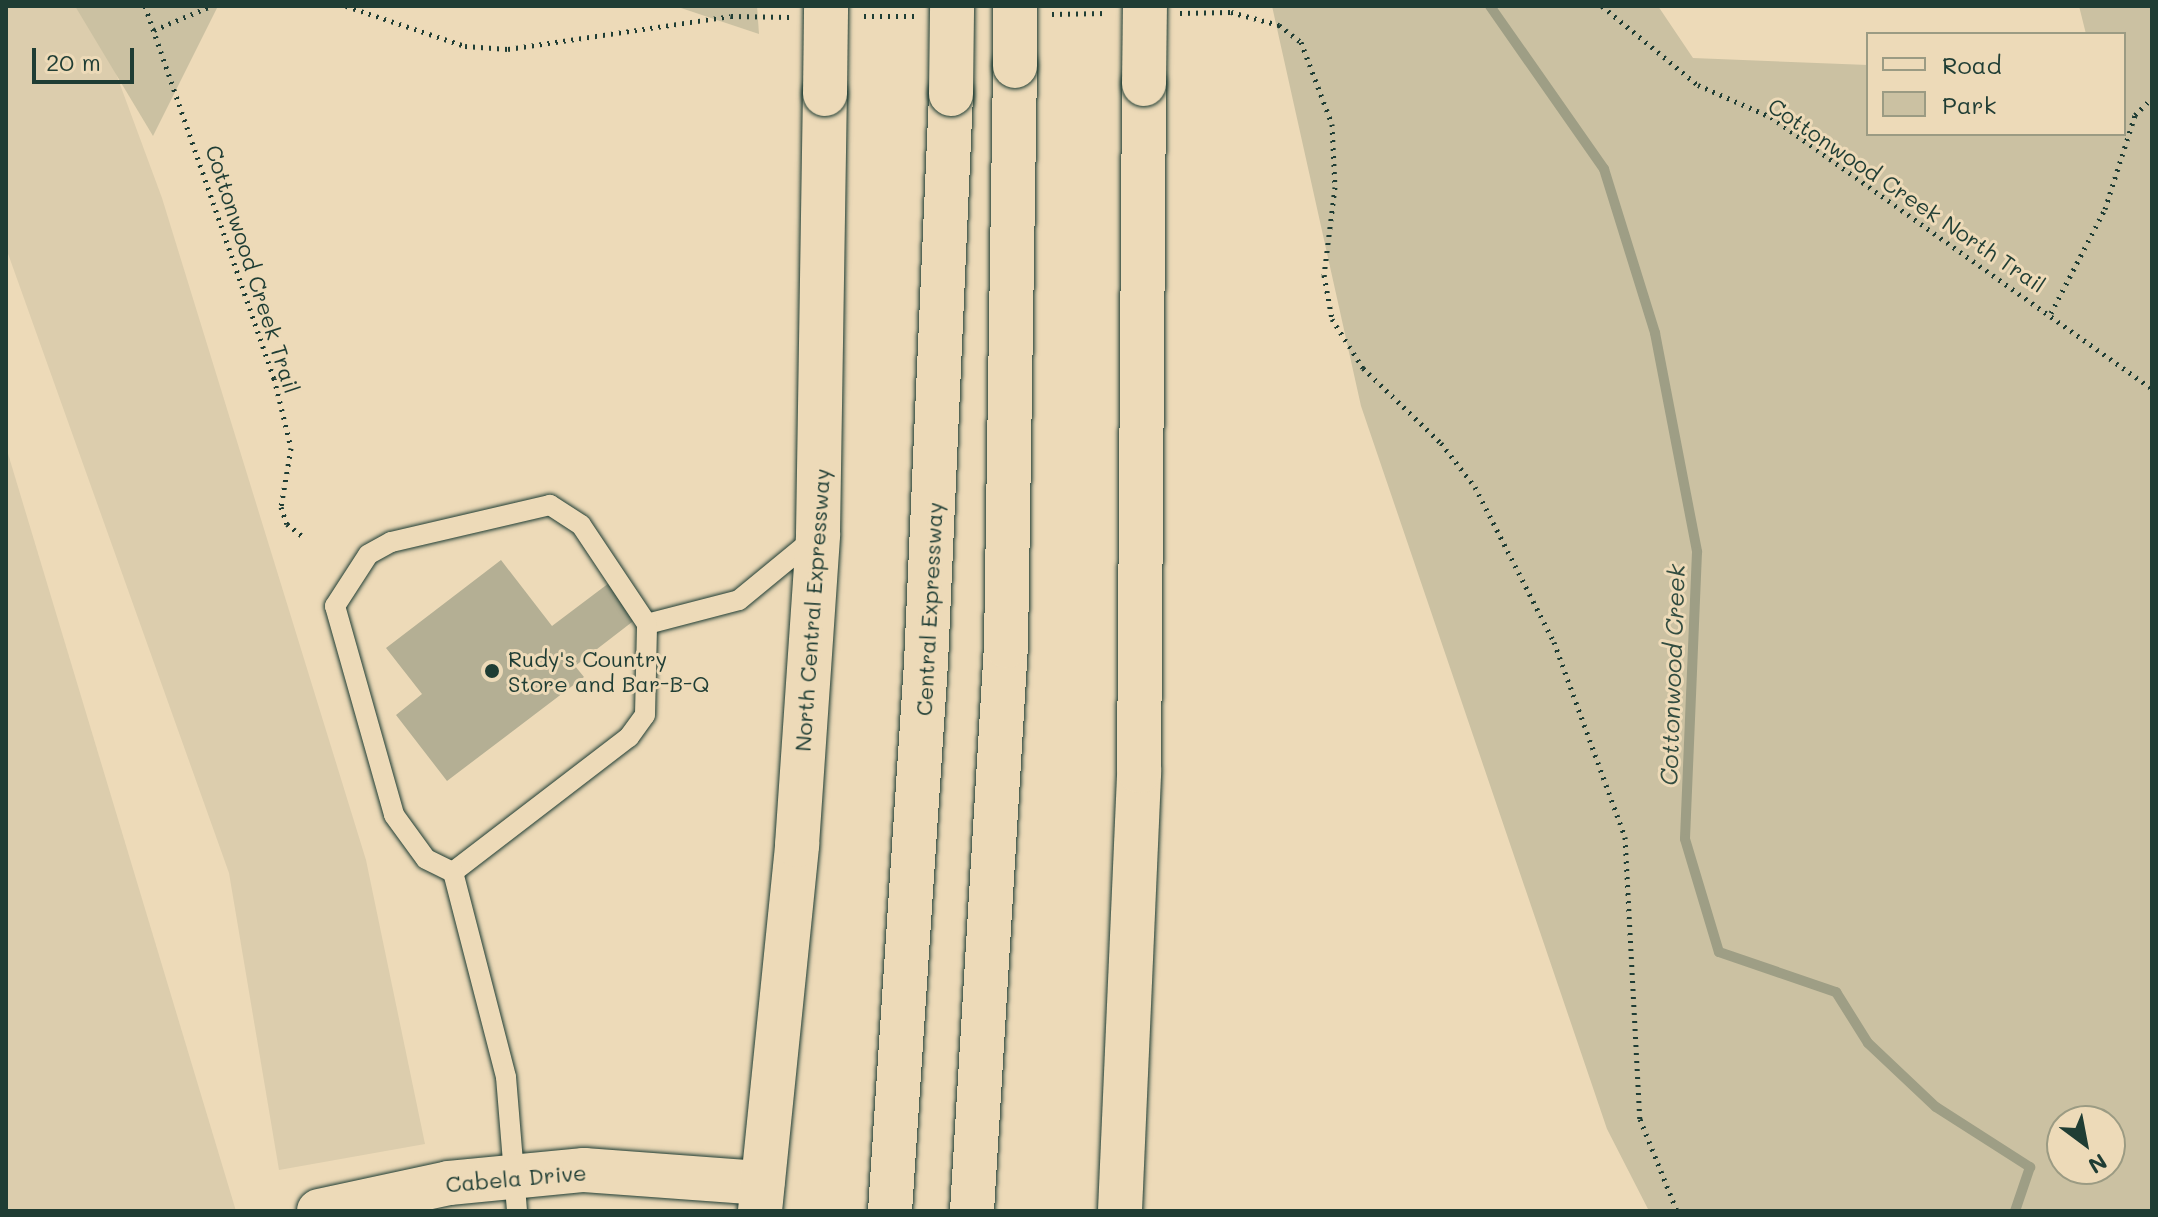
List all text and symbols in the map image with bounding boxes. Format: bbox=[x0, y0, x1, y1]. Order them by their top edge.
scale bar bbox=[36, 32, 138, 82]
legend bbox=[1866, 32, 2126, 136]
text: 20 m bbox=[46, 46, 101, 77]
text: Road bbox=[1942, 49, 2002, 80]
text: Park bbox=[1942, 89, 1996, 120]
street label: Cottonwood Creek North Trail bbox=[1763, 92, 2051, 298]
street label: Cottonwood Creek Trail bbox=[200, 142, 306, 396]
street label: North Central Expressway bbox=[789, 468, 835, 752]
street label: Central Expressway bbox=[910, 501, 948, 717]
water label: Cottonwood Creek bbox=[1654, 564, 1690, 786]
place label: Rudy's Country Store and Bar-B-Q bbox=[508, 645, 710, 696]
marker: Rudy's Country Store and Bar-B-Q bbox=[483, 662, 501, 680]
north arrow bbox=[2046, 1105, 2126, 1185]
text: N bbox=[2083, 1147, 2113, 1181]
street label: Cabela Drive bbox=[444, 1159, 588, 1197]

